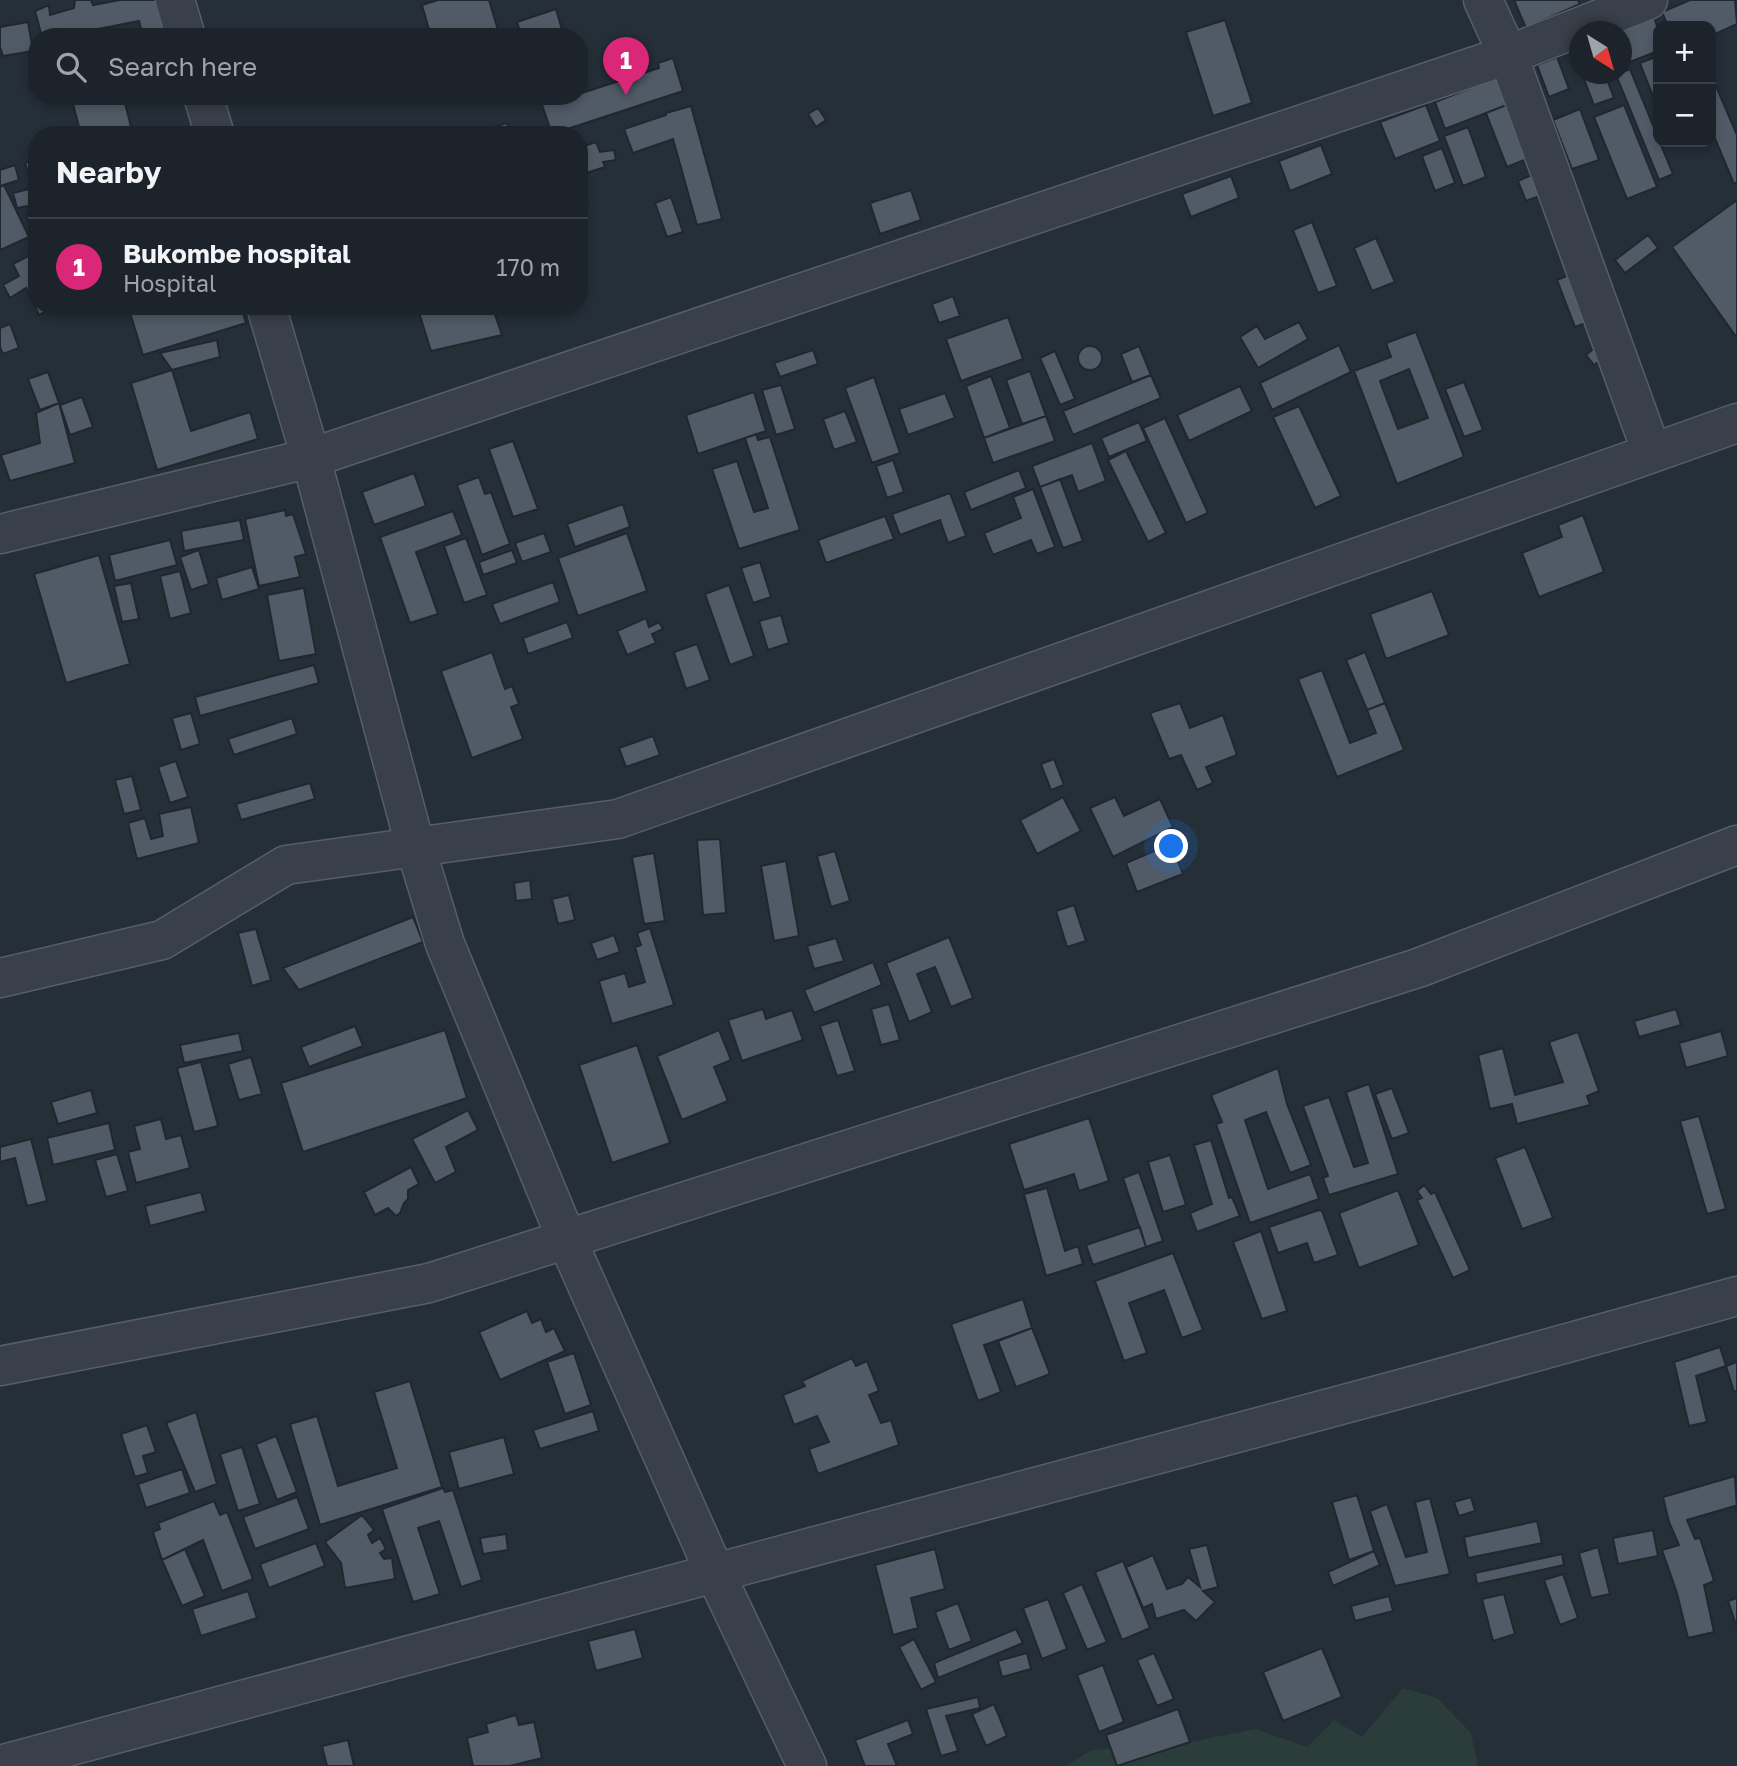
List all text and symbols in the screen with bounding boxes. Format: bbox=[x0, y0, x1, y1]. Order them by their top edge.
north arrow bbox=[1569, 21, 1632, 84]
map controls bbox=[1653, 21, 1716, 147]
button: + bbox=[1653, 21, 1716, 84]
search box bbox=[28, 28, 588, 105]
pin: 1 bbox=[603, 37, 649, 95]
icon: search bbox=[52, 48, 90, 86]
text: Search here bbox=[108, 51, 257, 82]
button: − bbox=[1653, 84, 1716, 147]
text: Nearby bbox=[56, 154, 161, 190]
text: Bukombe hospital bbox=[123, 238, 351, 269]
text: 1 bbox=[73, 253, 85, 281]
text: 170 m bbox=[496, 253, 560, 281]
text: Hospital bbox=[123, 269, 216, 297]
your location bbox=[1154, 829, 1188, 863]

